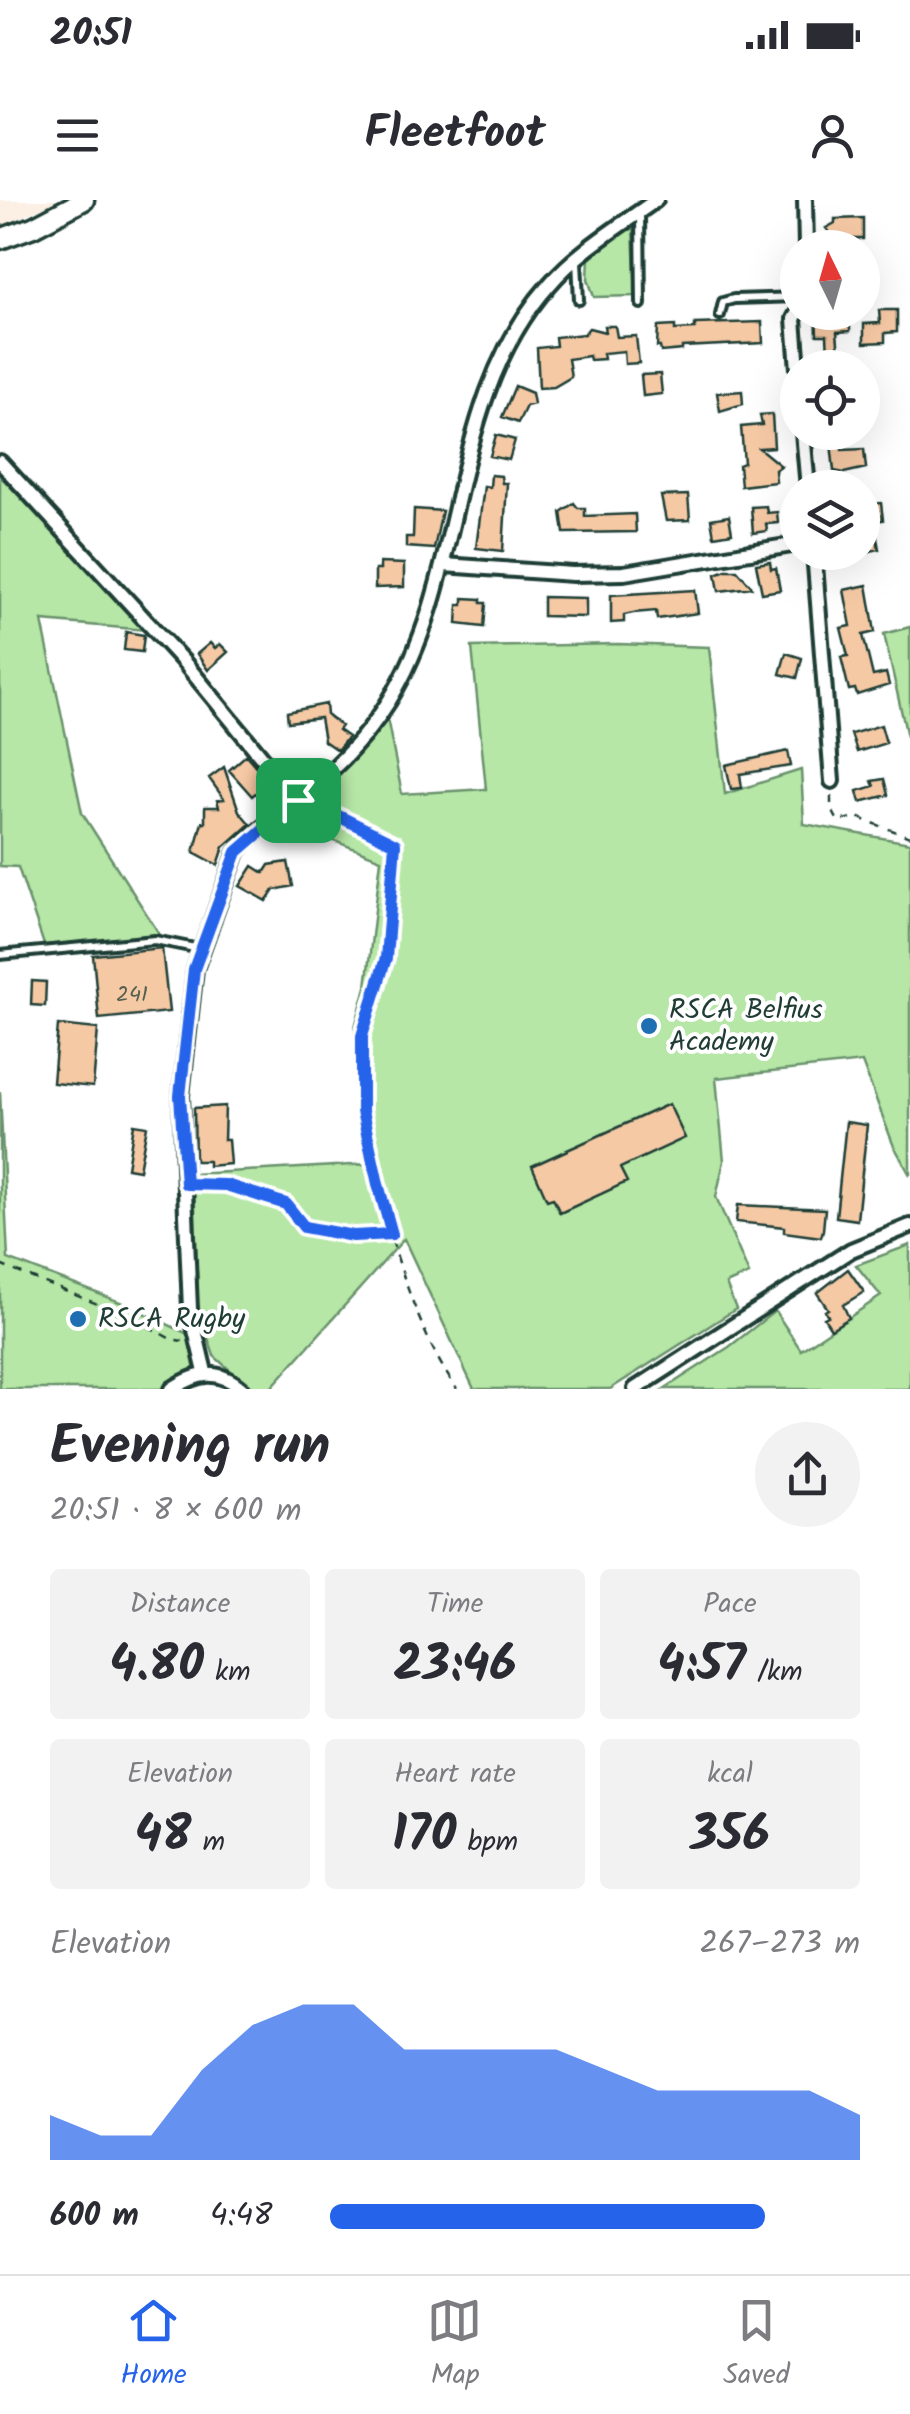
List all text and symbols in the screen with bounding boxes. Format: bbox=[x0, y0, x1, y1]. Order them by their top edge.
text: 20:51 bbox=[50, 5, 132, 65]
text: Fleetfoot bbox=[364, 99, 546, 171]
icon: menu bbox=[50, 108, 105, 163]
icon: person bbox=[805, 108, 860, 163]
north arrow bbox=[780, 230, 880, 330]
map controls bbox=[780, 230, 880, 570]
button: locate bbox=[780, 350, 880, 450]
button: layers bbox=[780, 470, 880, 570]
pin bbox=[256, 758, 341, 843]
icon: arrive bbox=[271, 773, 326, 828]
house number: 241 bbox=[116, 978, 148, 1013]
place label: RSCA Belfius Academy bbox=[669, 988, 823, 1065]
marker: RSCA Belfius Academy bbox=[638, 1015, 660, 1037]
place label: RSCA Rugby bbox=[98, 1297, 246, 1342]
marker: RSCA Rugby bbox=[67, 1308, 89, 1330]
text: Evening run bbox=[50, 1405, 330, 1492]
button: share bbox=[755, 1422, 860, 1527]
text: 20:51 · 8 × 600 m bbox=[50, 1486, 302, 1537]
text: Distance bbox=[130, 1582, 230, 1627]
text: Time bbox=[427, 1582, 483, 1627]
text: Pace bbox=[703, 1582, 757, 1627]
text: 4.80 bbox=[110, 1627, 204, 1707]
text: 23:46 bbox=[393, 1627, 517, 1707]
text: 4:57 bbox=[657, 1627, 746, 1707]
text: km bbox=[204, 1650, 250, 1695]
text: /km bbox=[746, 1650, 803, 1695]
text: Elevation bbox=[127, 1752, 233, 1797]
text: Heart rate bbox=[394, 1752, 516, 1797]
text: kcal bbox=[707, 1752, 753, 1797]
text: 48 bbox=[135, 1797, 192, 1877]
text: 170 bbox=[392, 1797, 456, 1877]
text: 356 bbox=[690, 1797, 770, 1877]
text: m bbox=[192, 1820, 225, 1865]
text: bpm bbox=[456, 1820, 518, 1865]
text: Elevation bbox=[50, 1919, 171, 1970]
text: 267–273 m bbox=[699, 1919, 860, 1970]
text: 600 m bbox=[50, 2191, 139, 2242]
text: 4:48 bbox=[210, 2191, 272, 2242]
tab: Home bbox=[120, 2293, 187, 2398]
tab: Map bbox=[427, 2293, 482, 2398]
tab: Saved bbox=[723, 2293, 790, 2398]

